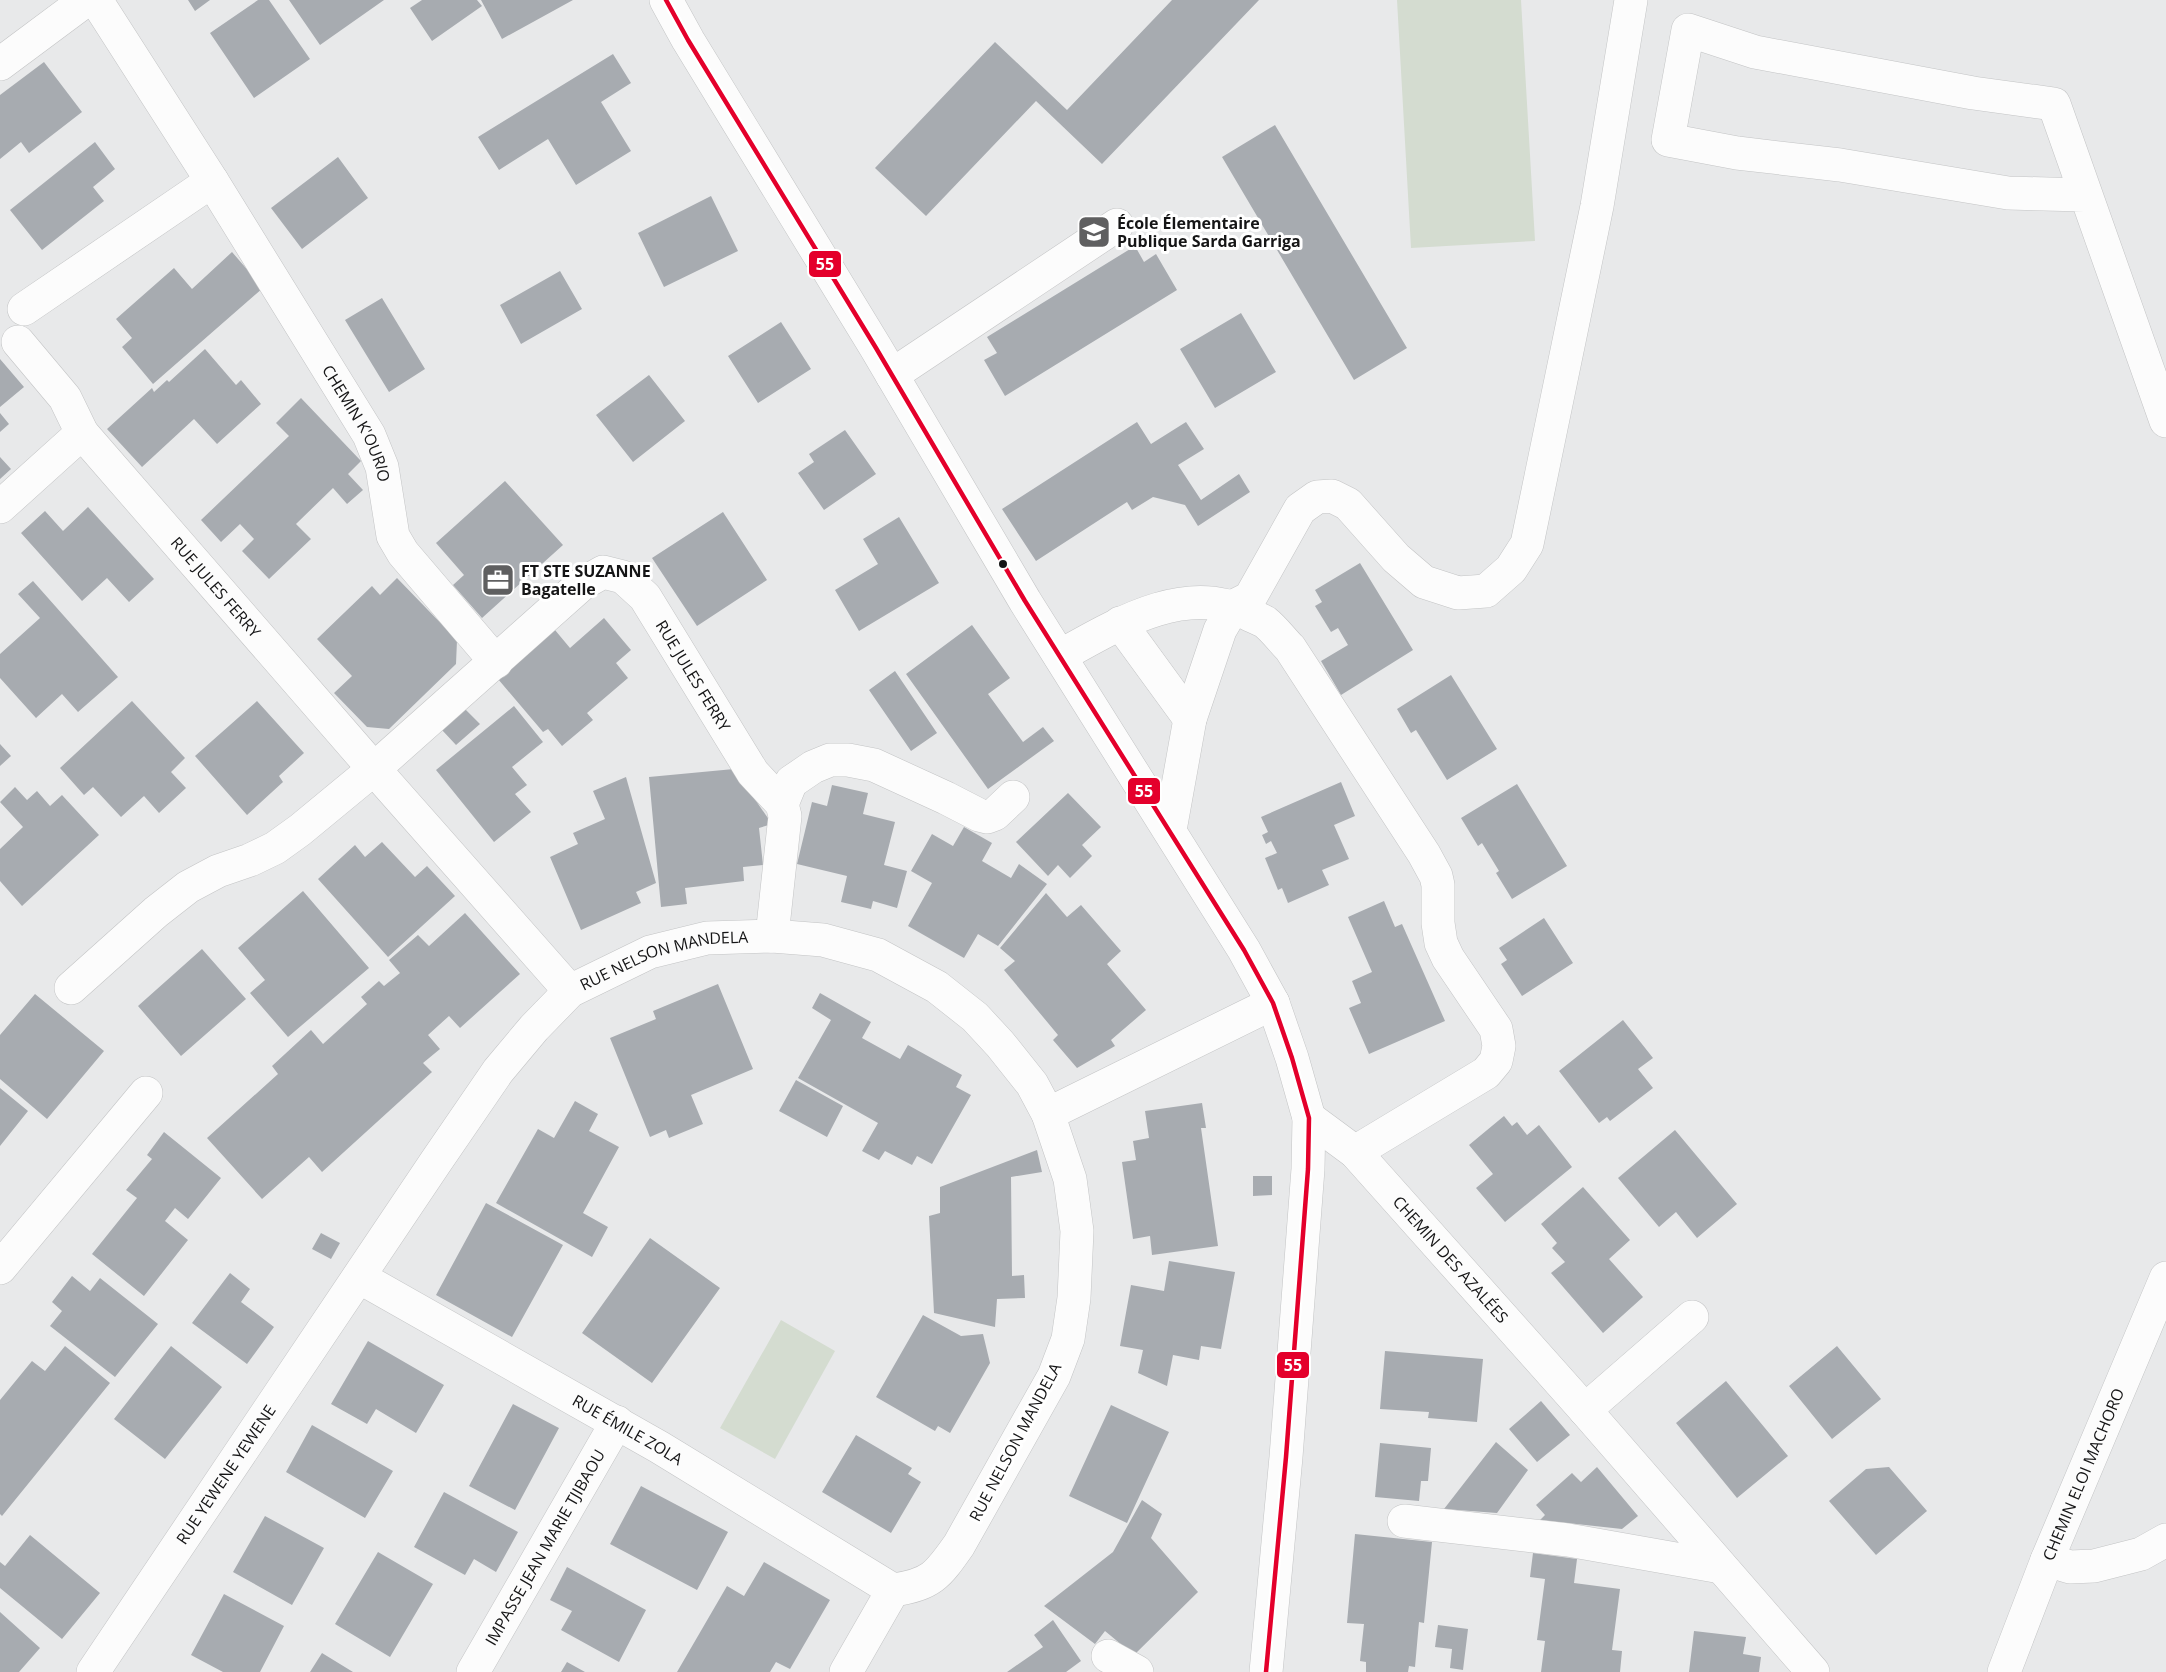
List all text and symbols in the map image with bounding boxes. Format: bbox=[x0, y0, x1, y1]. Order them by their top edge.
place label: École Élementaire Publique Sarda Garriga bbox=[1117, 212, 1301, 252]
school or university icon: École Élementaire Publique Sarda Garriga bbox=[1076, 214, 1112, 250]
line badge: 55 bbox=[808, 250, 842, 278]
text: 55 bbox=[816, 253, 834, 275]
street label: CHEMIN K'OURIO bbox=[317, 361, 395, 483]
street label: RUE JULES FERRY bbox=[166, 532, 266, 642]
unlabelled marker bbox=[997, 558, 1009, 570]
place label: FT STE SUZANNE Bagatelle bbox=[521, 560, 651, 600]
office icon: FT STE SUZANNE Bagatelle bbox=[480, 562, 516, 598]
street label: RUE JULES FERRY bbox=[651, 616, 736, 735]
line badge: 55 bbox=[1127, 777, 1161, 805]
text: 55 bbox=[1135, 780, 1153, 802]
street label: RUE NELSON MANDELA bbox=[576, 926, 750, 996]
street label: CHEMIN DES AZALÉES bbox=[1388, 1191, 1513, 1328]
line badge: 55 bbox=[1276, 1351, 1310, 1379]
text: 55 bbox=[1284, 1354, 1302, 1376]
street label: RUE NELSON MANDELA bbox=[964, 1358, 1067, 1525]
street label: CHEMIN ELOI MACHORO bbox=[2037, 1385, 2129, 1564]
street label: RUE ÉMILE ZOLA bbox=[569, 1389, 688, 1470]
street label: RUE YEWENE YEWENE bbox=[171, 1400, 281, 1549]
street label: IMPASSE JEAN MARIE TJIBAOU bbox=[480, 1445, 610, 1649]

